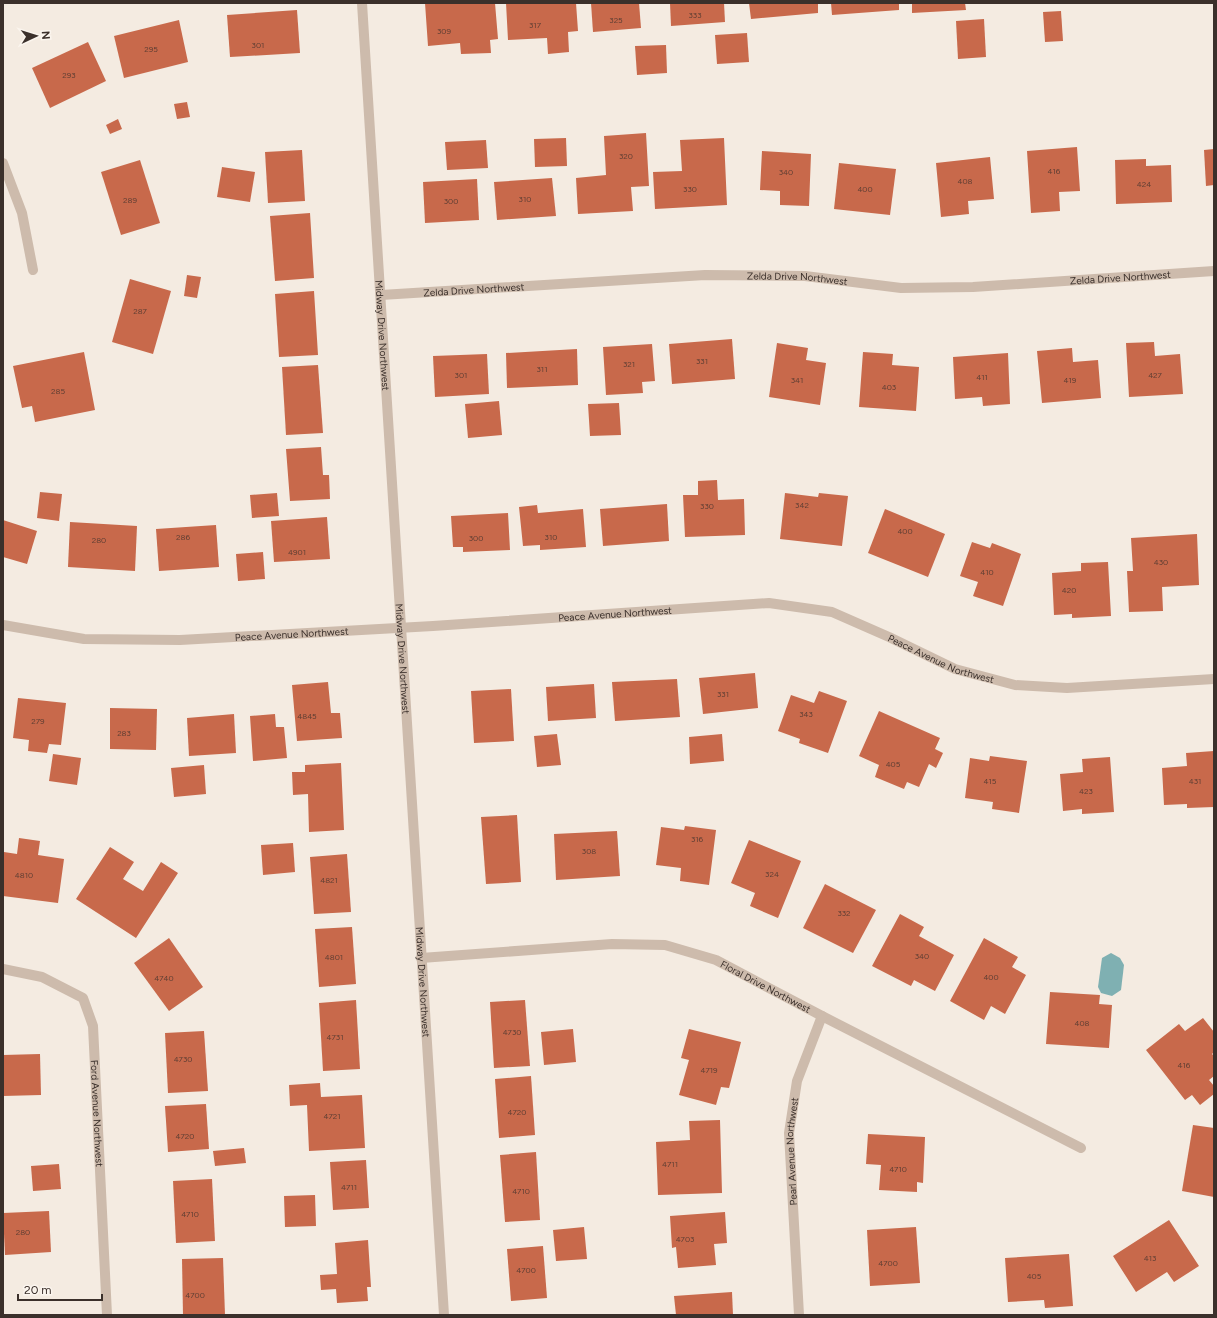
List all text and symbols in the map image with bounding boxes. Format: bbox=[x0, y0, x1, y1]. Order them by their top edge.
house number: 333 bbox=[688, 10, 702, 20]
house number: 325 bbox=[609, 15, 623, 25]
north arrow bbox=[16, 16, 56, 56]
house number: 317 bbox=[529, 20, 542, 30]
house number: 309 bbox=[437, 26, 451, 36]
text: N bbox=[39, 31, 52, 40]
house number: 301 bbox=[252, 40, 264, 50]
house number: 295 bbox=[144, 44, 158, 54]
house number: 293 bbox=[62, 70, 76, 80]
house number: 320 bbox=[619, 151, 633, 161]
house number: 416 bbox=[1048, 166, 1061, 176]
house number: 340 bbox=[779, 167, 793, 177]
house number: 408 bbox=[957, 176, 973, 186]
house number: 424 bbox=[1137, 179, 1151, 189]
house number: 330 bbox=[683, 184, 697, 194]
house number: 400 bbox=[857, 184, 873, 194]
house number: 310 bbox=[519, 194, 531, 204]
house number: 289 bbox=[123, 195, 137, 205]
house number: 300 bbox=[444, 196, 458, 206]
street label: Zelda Drive Northwest bbox=[1069, 267, 1171, 287]
street label: Zelda Drive Northwest bbox=[747, 269, 849, 288]
street label: Midway Drive Northwest bbox=[373, 280, 393, 391]
street label: Zelda Drive Northwest bbox=[423, 280, 525, 299]
house number: 287 bbox=[133, 306, 148, 316]
house number: 331 bbox=[696, 356, 708, 366]
house number: 321 bbox=[623, 359, 635, 369]
house number: 311 bbox=[537, 364, 547, 374]
house number: 301 bbox=[455, 370, 467, 380]
house number: 427 bbox=[1148, 370, 1163, 380]
house number: 411 bbox=[976, 372, 988, 382]
house number: 341 bbox=[791, 375, 803, 385]
house number: 419 bbox=[1064, 375, 1077, 385]
house number: 403 bbox=[882, 382, 896, 392]
house number: 285 bbox=[51, 386, 65, 396]
house number: 342 bbox=[795, 500, 809, 510]
house number: 330 bbox=[700, 501, 714, 511]
house number: 400 bbox=[897, 526, 913, 536]
house number: 286 bbox=[176, 532, 190, 542]
house number: 310 bbox=[545, 532, 557, 542]
house number: 300 bbox=[469, 533, 483, 543]
house number: 280 bbox=[92, 535, 106, 545]
house number: 4901 bbox=[288, 547, 306, 557]
house number: 430 bbox=[1154, 557, 1168, 567]
house number: 410 bbox=[980, 567, 994, 577]
house number: 420 bbox=[1062, 585, 1076, 595]
street label: Midway Drive Northwest bbox=[393, 603, 413, 715]
street label: Peace Avenue Northwest bbox=[558, 603, 672, 624]
street label: Peace Avenue Northwest bbox=[234, 624, 349, 643]
street label: Peace Avenue Northwest bbox=[886, 631, 996, 686]
house number: 331 bbox=[717, 689, 729, 699]
house number: 343 bbox=[799, 709, 813, 719]
house number: 4845 bbox=[297, 711, 317, 721]
house number: 279 bbox=[31, 716, 45, 726]
house number: 283 bbox=[117, 728, 131, 738]
house number: 405 bbox=[886, 759, 901, 769]
house number: 415 bbox=[984, 776, 997, 786]
house number: 431 bbox=[1189, 776, 1201, 786]
house number: 423 bbox=[1079, 786, 1093, 796]
house number: 316 bbox=[691, 834, 704, 844]
house number: 308 bbox=[582, 846, 596, 856]
house number: 324 bbox=[765, 869, 779, 879]
house number: 4810 bbox=[15, 870, 33, 880]
house number: 4821 bbox=[320, 875, 338, 885]
house number: 332 bbox=[837, 908, 851, 918]
street label: Midway Drive Northwest bbox=[413, 926, 433, 1038]
house number: 340 bbox=[915, 951, 929, 961]
house number: 4801 bbox=[325, 952, 343, 962]
street label: Floral Drive Northwest bbox=[718, 957, 813, 1016]
house number: 400 bbox=[983, 972, 999, 982]
house number: 4740 bbox=[154, 973, 174, 983]
house number: 408 bbox=[1074, 1018, 1090, 1028]
house number: 4730 bbox=[503, 1027, 521, 1037]
house number: 4731 bbox=[327, 1032, 343, 1042]
house number: 4730 bbox=[174, 1054, 192, 1064]
street label: Ford Avenue Northwest bbox=[88, 1059, 106, 1167]
house number: 416 bbox=[1178, 1060, 1191, 1070]
house number: 4719 bbox=[700, 1065, 718, 1075]
street label: Pearl Avenue Northwest bbox=[782, 1096, 801, 1206]
house number: 4720 bbox=[508, 1107, 526, 1117]
house number: 4721 bbox=[323, 1111, 341, 1121]
house number: 4720 bbox=[176, 1131, 194, 1141]
house number: 4711 bbox=[662, 1159, 678, 1169]
house number: 4710 bbox=[889, 1164, 907, 1174]
house number: 4711 bbox=[341, 1182, 357, 1192]
house number: 4710 bbox=[512, 1186, 530, 1196]
house number: 4710 bbox=[181, 1209, 199, 1219]
house number: 280 bbox=[16, 1227, 30, 1237]
house number: 4703 bbox=[676, 1234, 694, 1244]
house number: 413 bbox=[1144, 1253, 1156, 1263]
house number: 4700 bbox=[878, 1258, 898, 1268]
house number: 4700 bbox=[516, 1265, 536, 1275]
house number: 405 bbox=[1027, 1271, 1042, 1281]
scale bar bbox=[18, 1276, 102, 1302]
text: 20 m bbox=[24, 1283, 52, 1297]
house number: 4700 bbox=[185, 1290, 205, 1300]

